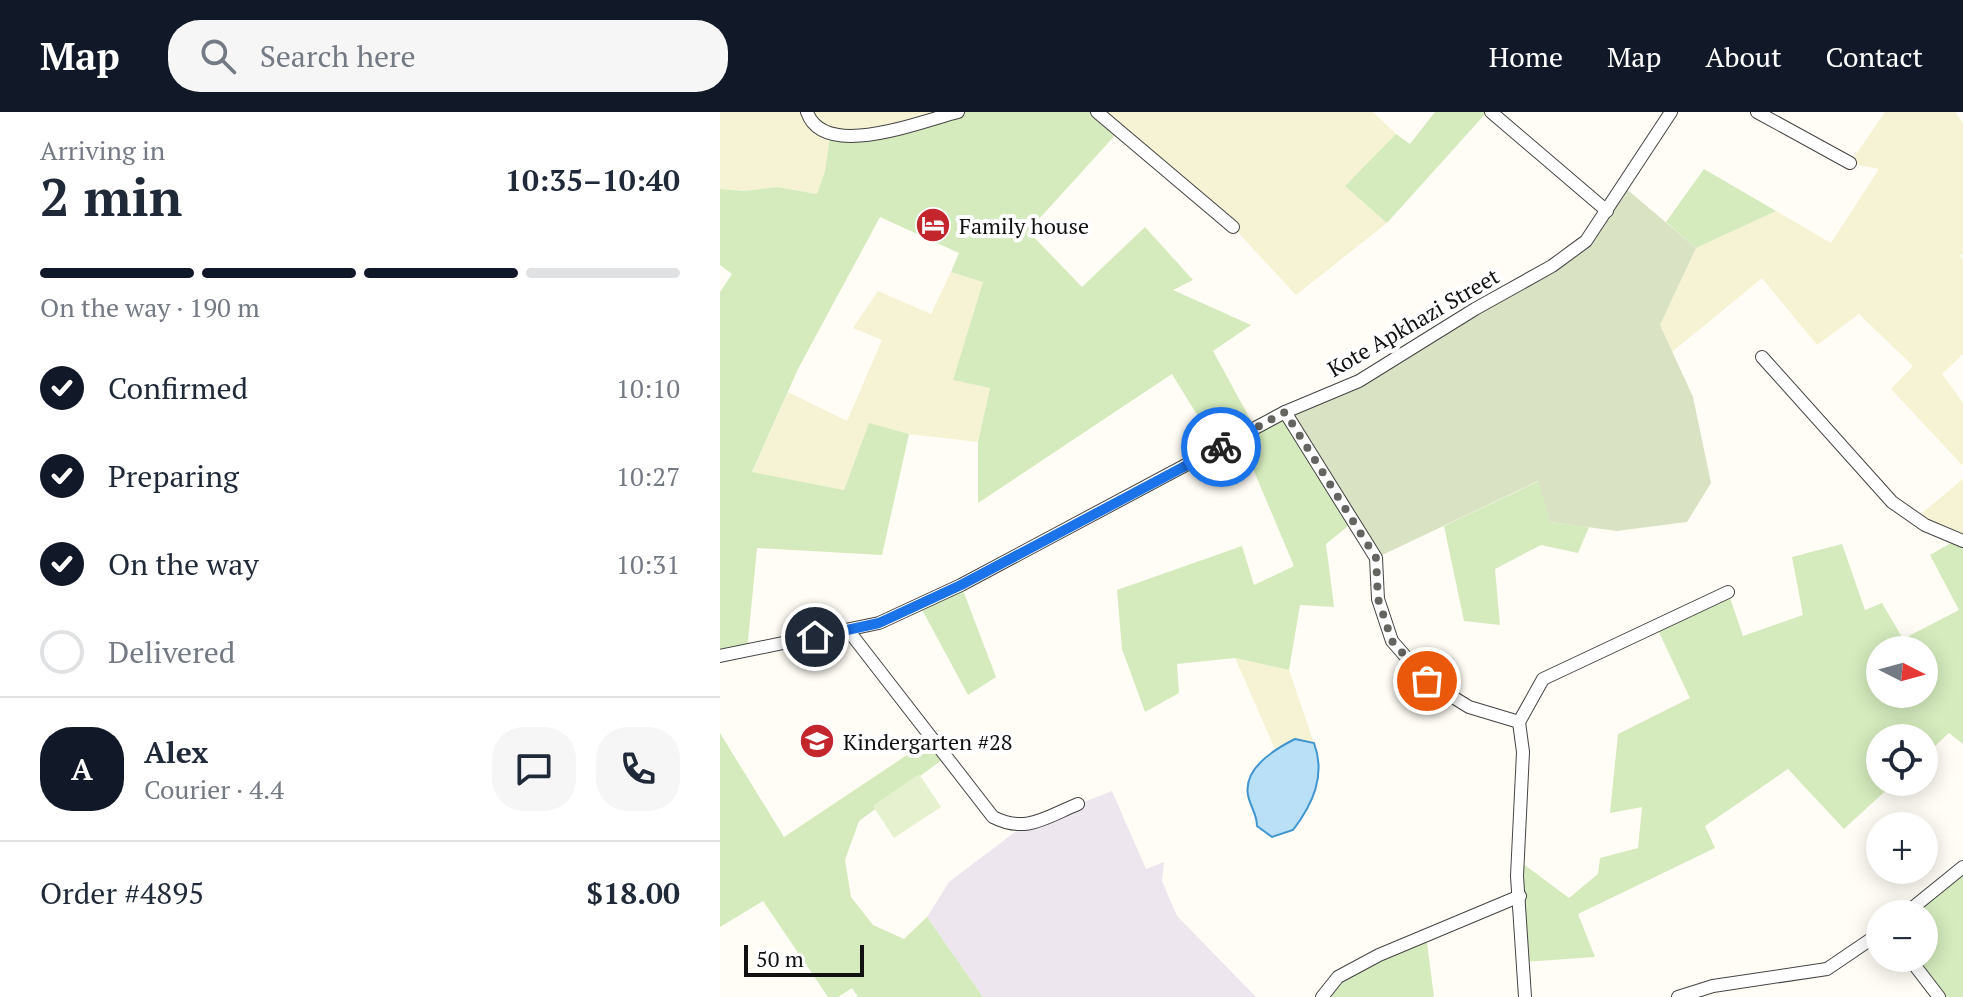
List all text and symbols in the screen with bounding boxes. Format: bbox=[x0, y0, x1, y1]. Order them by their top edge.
search box bbox=[168, 20, 728, 92]
text: Map bbox=[40, 31, 120, 81]
icon: search bbox=[196, 34, 240, 78]
text: Search here bbox=[260, 36, 416, 76]
text: Home bbox=[1489, 38, 1563, 75]
text: Map bbox=[1607, 38, 1661, 75]
text: About bbox=[1705, 38, 1782, 75]
text: Contact bbox=[1826, 38, 1923, 75]
text: Arriving in bbox=[40, 133, 165, 167]
text: 10:35–10:40 bbox=[505, 160, 680, 200]
text: 2 min bbox=[40, 162, 182, 231]
hotel icon: Family house bbox=[914, 206, 952, 244]
place label: Family house bbox=[959, 211, 1089, 240]
street label: Kote Apkhazi Street bbox=[1322, 261, 1504, 383]
text: On the way · 190 m bbox=[40, 290, 260, 324]
icon: check bbox=[40, 366, 84, 410]
text: Confirmed bbox=[108, 368, 248, 408]
text: 10:10 bbox=[616, 371, 680, 405]
courier bbox=[1181, 407, 1261, 487]
icon: bike bbox=[1199, 425, 1243, 469]
icon: check bbox=[40, 454, 84, 498]
text: Preparing bbox=[108, 456, 239, 496]
text: 10:27 bbox=[616, 459, 680, 493]
icon: check bbox=[40, 542, 84, 586]
text: On the way bbox=[108, 544, 259, 584]
text: 10:31 bbox=[616, 547, 680, 581]
pin bbox=[781, 603, 849, 671]
icon: home bbox=[793, 615, 837, 659]
text: Delivered bbox=[108, 632, 235, 672]
north arrow bbox=[1866, 636, 1938, 708]
map controls bbox=[1866, 636, 1938, 972]
pin bbox=[1393, 647, 1461, 715]
icon: bag bbox=[1405, 659, 1449, 703]
school or university icon: Kindergarten #28 bbox=[798, 722, 836, 760]
button: locate bbox=[1866, 724, 1938, 796]
button: chat bbox=[492, 727, 576, 811]
button: phone bbox=[596, 727, 680, 811]
place label: Kindergarten #28 bbox=[843, 727, 1013, 756]
text: Alex bbox=[144, 732, 208, 772]
text: A bbox=[71, 749, 93, 789]
text: Courier · 4.4 bbox=[144, 772, 284, 806]
button: + bbox=[1866, 812, 1938, 884]
text: Order #4895 bbox=[40, 873, 204, 913]
text: $18.00 bbox=[586, 873, 680, 913]
button: − bbox=[1866, 900, 1938, 972]
scale bar bbox=[744, 941, 864, 977]
text: 50 m bbox=[756, 944, 804, 973]

